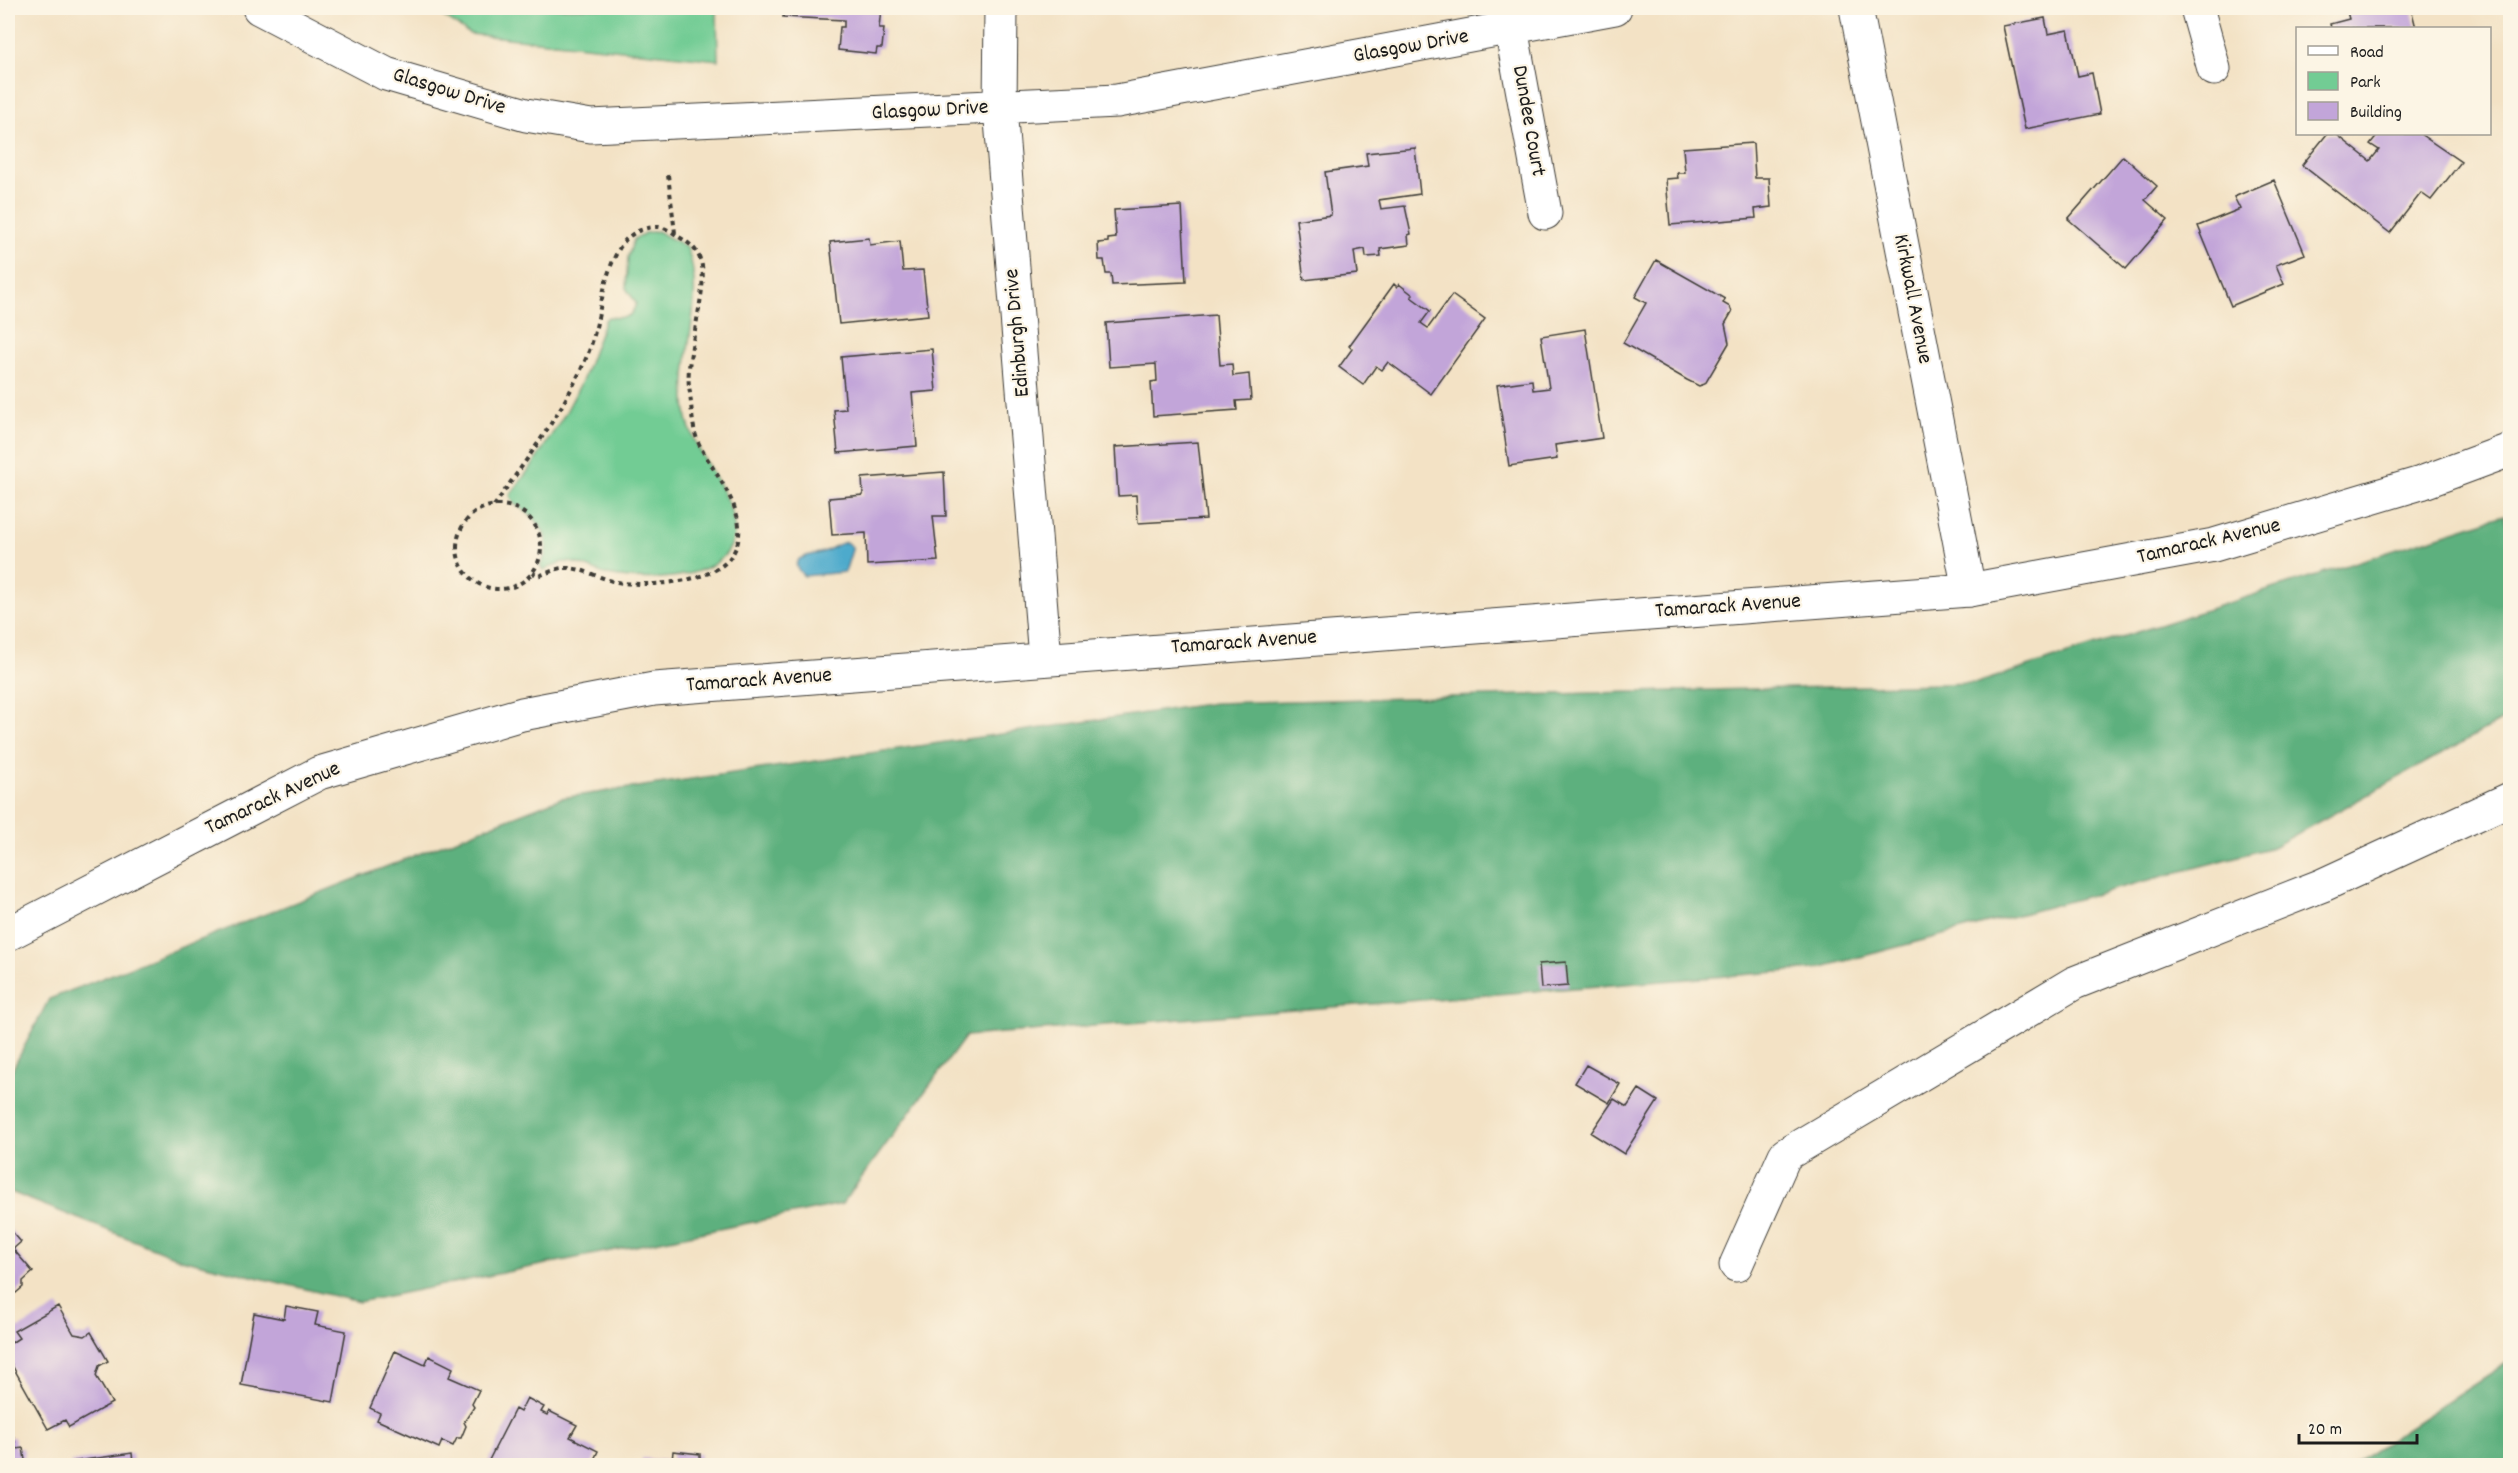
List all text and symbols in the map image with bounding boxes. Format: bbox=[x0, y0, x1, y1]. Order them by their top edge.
street label: Glasgow Drive bbox=[1351, 22, 1471, 72]
legend bbox=[2296, 27, 2491, 135]
text: Road bbox=[2350, 41, 2384, 66]
street label: Glasgow Drive bbox=[389, 60, 509, 124]
street label: Dundee Court bbox=[1503, 63, 1553, 179]
text: Park bbox=[2350, 71, 2381, 96]
street label: Glasgow Drive bbox=[871, 92, 989, 130]
text: Building bbox=[2350, 101, 2402, 126]
street label: Kirkwall Avenue bbox=[1884, 231, 1940, 367]
street label: Edinburgh Drive bbox=[997, 267, 1039, 399]
street label: Tamarack Avenue bbox=[2134, 510, 2284, 574]
street label: Tamarack Avenue bbox=[1654, 586, 1802, 628]
street label: Tamarack Avenue bbox=[1170, 622, 1318, 664]
street label: Tamarack Avenue bbox=[685, 660, 833, 702]
street label: Tamarack Avenue bbox=[200, 754, 346, 844]
scale bar bbox=[2299, 1407, 2418, 1445]
text: 20 m bbox=[2308, 1418, 2342, 1443]

